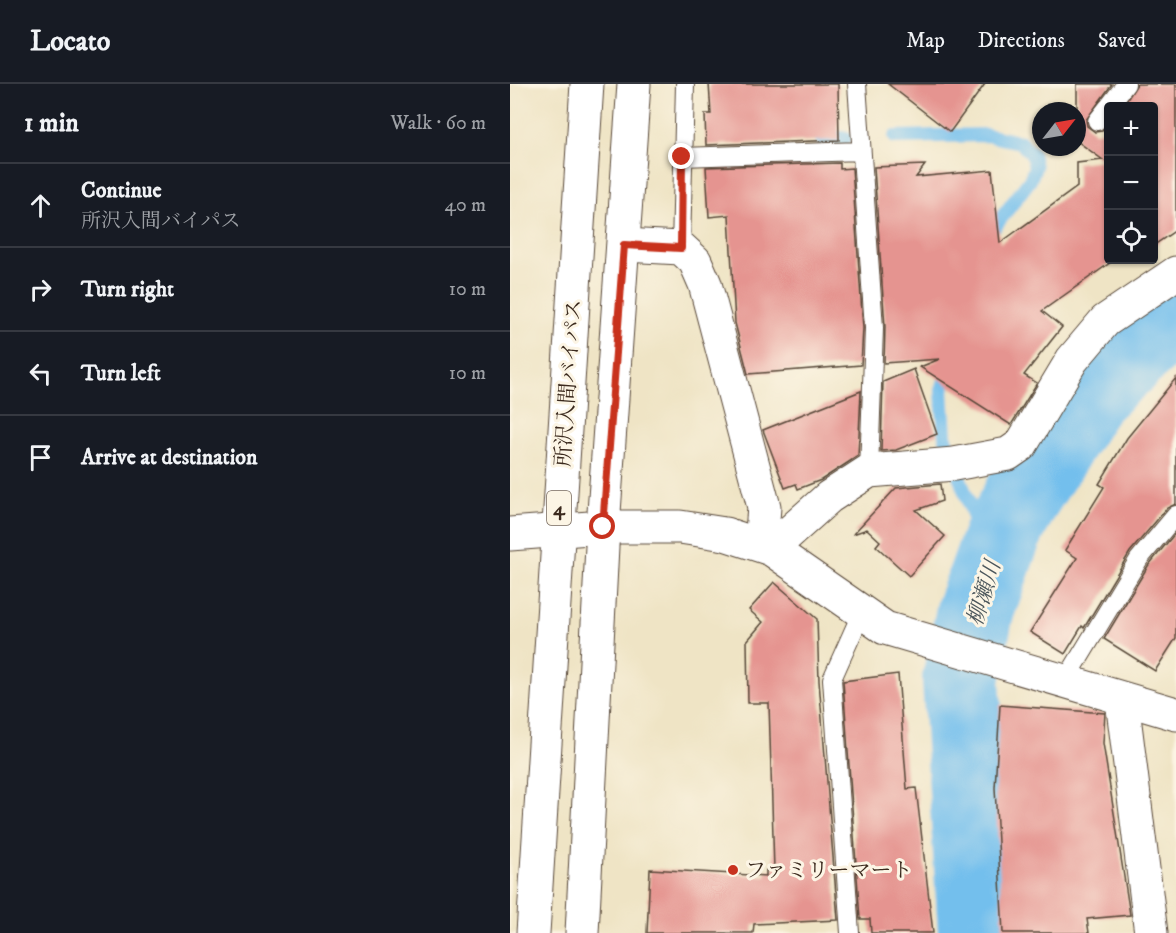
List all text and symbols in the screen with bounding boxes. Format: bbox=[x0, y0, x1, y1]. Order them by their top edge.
text: Locato bbox=[30, 24, 110, 59]
text: Map bbox=[906, 28, 945, 54]
text: Directions bbox=[978, 28, 1065, 54]
text: Saved bbox=[1098, 28, 1146, 54]
north arrow bbox=[1032, 102, 1086, 156]
map controls bbox=[1104, 102, 1158, 264]
button: + bbox=[1104, 102, 1158, 156]
text: 1 min bbox=[24, 107, 79, 140]
text: Walk · 60 m bbox=[391, 111, 486, 136]
route end bbox=[668, 143, 694, 169]
button: − bbox=[1104, 156, 1158, 210]
text: Continue bbox=[81, 177, 162, 204]
icon: ahead bbox=[24, 189, 57, 222]
text: 40 m bbox=[444, 193, 486, 218]
text: 所沢入間バイパス bbox=[81, 209, 241, 234]
button: locate bbox=[1104, 210, 1158, 264]
icon: right bbox=[24, 273, 57, 306]
text: Turn right bbox=[81, 276, 174, 303]
text: 10 m bbox=[449, 277, 486, 302]
street label: 所沢入間バイパス bbox=[550, 299, 588, 468]
icon: left bbox=[24, 357, 57, 390]
text: Turn left bbox=[81, 360, 161, 387]
text: 10 m bbox=[449, 361, 486, 386]
icon: arrive bbox=[24, 441, 57, 474]
text: Arrive at destination bbox=[81, 444, 258, 471]
road number: 4 bbox=[547, 491, 571, 525]
route start bbox=[589, 513, 615, 539]
water label: 柳瀬川 bbox=[962, 556, 1008, 629]
place label: ファミリーマート bbox=[745, 858, 913, 884]
marker: ファミリーマート bbox=[726, 863, 740, 877]

